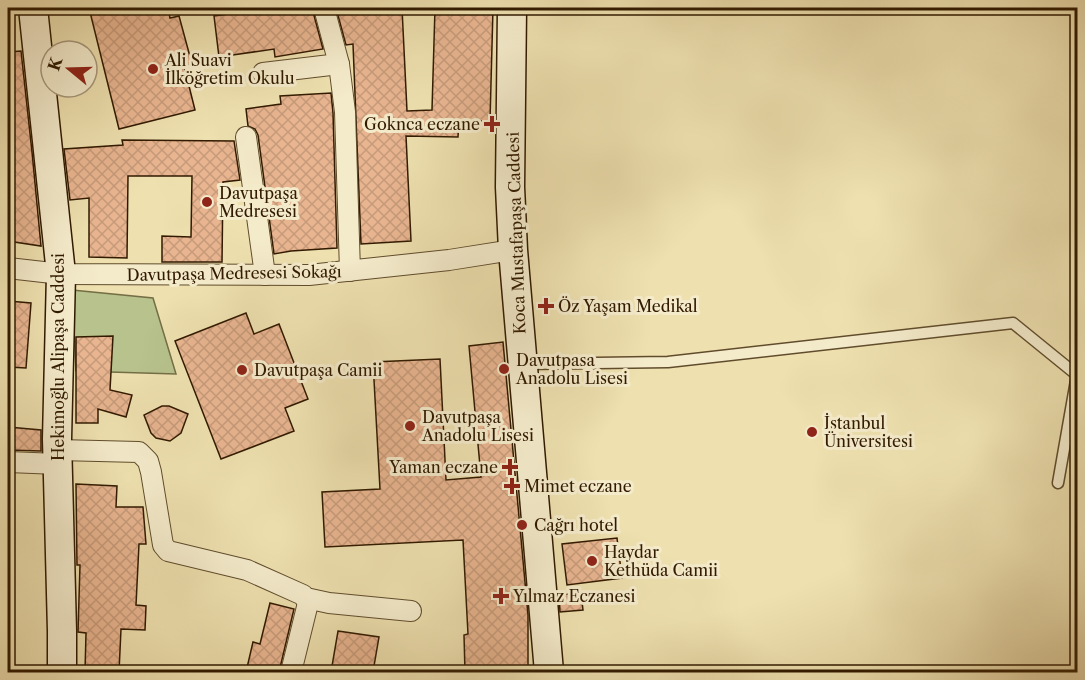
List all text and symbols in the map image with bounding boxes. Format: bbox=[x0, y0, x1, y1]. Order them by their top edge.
north arrow bbox=[39, 39, 99, 99]
place label: Ali Suavi İlköğretim Okulu bbox=[164, 50, 295, 88]
text: K bbox=[43, 54, 67, 73]
marker: Ali Suavi İlköğretim Okulu bbox=[146, 62, 160, 76]
place label: Goknca eczane bbox=[364, 114, 480, 134]
marker: Goknca eczane bbox=[485, 117, 499, 131]
street label: Koca Mustafapaşa Caddesi bbox=[502, 131, 530, 334]
place label: Davutpaşa Medresesi bbox=[219, 183, 298, 221]
marker: Davutpaşa Medresesi bbox=[200, 195, 214, 209]
street label: Hekimoğlu Alipaşa Caddesi bbox=[48, 253, 68, 461]
street label: Davutpaşa Medresesi Sokağı bbox=[126, 261, 342, 285]
place label: Öz Yaşam Medikal bbox=[558, 296, 698, 316]
marker: Öz Yaşam Medikal bbox=[539, 299, 553, 313]
place label: Davutpasa Anadolu Lisesi bbox=[515, 350, 628, 388]
place label: Davutpaşa Camii bbox=[254, 360, 382, 380]
marker: Davutpasa Anadolu Lisesi bbox=[497, 362, 511, 376]
marker: Davutpaşa Camii bbox=[235, 363, 249, 377]
place label: Davutpaşa Anadolu Lisesi bbox=[421, 407, 534, 445]
place label: İstanbul Üniversitesi bbox=[824, 413, 913, 451]
marker: Davutpaşa Anadolu Lisesi bbox=[403, 419, 417, 433]
marker: İstanbul Üniversitesi bbox=[805, 425, 819, 439]
place label: Yaman eczane bbox=[388, 457, 498, 477]
marker: Yaman eczane bbox=[503, 460, 517, 474]
place label: Mimet eczane bbox=[524, 476, 632, 496]
marker: Mimet eczane bbox=[505, 479, 519, 493]
place label: Cağrı hotel bbox=[534, 515, 618, 535]
marker: Cağrı hotel bbox=[515, 518, 529, 532]
place label: Haydar Kethüda Camii bbox=[604, 542, 718, 580]
marker: Haydar Kethüda Camii bbox=[585, 554, 599, 568]
place label: Yılmaz Eczanesi bbox=[512, 586, 635, 606]
marker: Yılmaz Eczanesi bbox=[494, 589, 508, 603]

